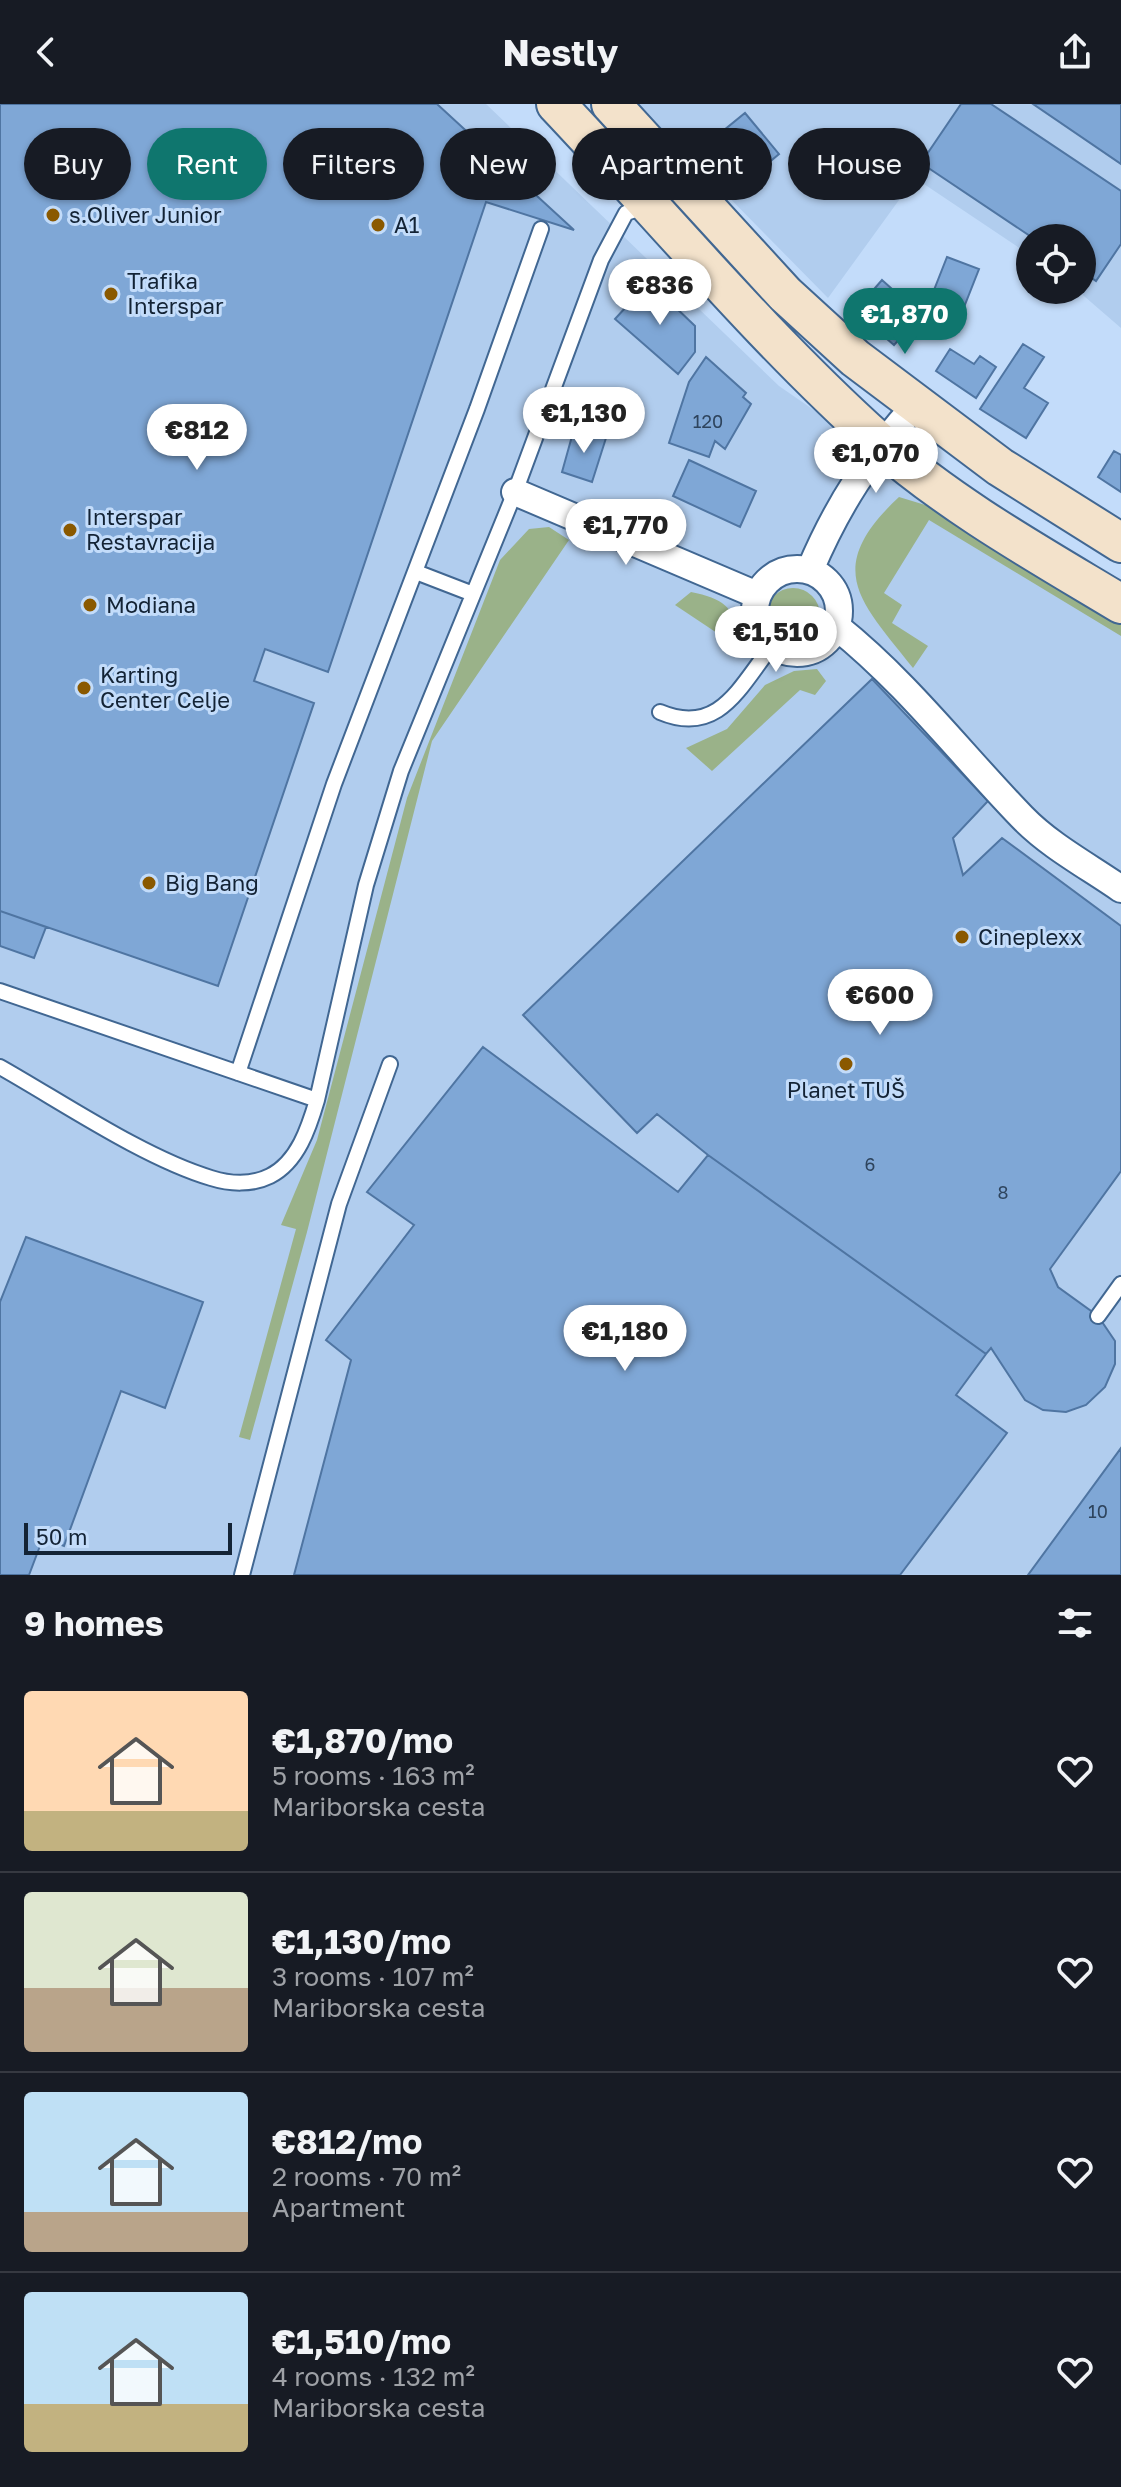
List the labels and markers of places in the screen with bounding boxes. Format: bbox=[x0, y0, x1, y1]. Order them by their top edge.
place label: s.Oliver Junior bbox=[69, 201, 222, 228]
marker: s.Oliver Junior bbox=[44, 206, 62, 224]
place label: A1 bbox=[394, 211, 420, 238]
marker: A1 bbox=[369, 216, 387, 234]
pin: €836 bbox=[613, 259, 707, 327]
place label: Trafika Interspar bbox=[127, 267, 224, 319]
marker: Trafika Interspar bbox=[102, 285, 120, 303]
pin: €1,870 bbox=[840, 288, 970, 356]
pin: €1,130 bbox=[519, 387, 649, 455]
pin: €812 bbox=[150, 404, 244, 472]
pin: €1,070 bbox=[811, 427, 941, 495]
pin: €1,770 bbox=[561, 499, 691, 567]
place label: Interspar Restavracija bbox=[86, 503, 215, 555]
marker: Interspar Restavracija bbox=[61, 521, 79, 539]
place label: Modiana bbox=[106, 591, 196, 618]
marker: Modiana bbox=[81, 596, 99, 614]
pin: €1,510 bbox=[711, 606, 841, 674]
place label: Karting Center Celje bbox=[100, 661, 230, 713]
marker: Karting Center Celje bbox=[75, 679, 93, 697]
place label: Big Bang bbox=[165, 869, 259, 896]
marker: Big Bang bbox=[140, 874, 158, 892]
place label: Cineplexx bbox=[978, 923, 1082, 950]
marker: Cineplexx bbox=[953, 928, 971, 946]
pin: €600 bbox=[833, 969, 927, 1037]
marker: Planet TUŠ bbox=[837, 1055, 855, 1073]
place label: Planet TUŠ bbox=[787, 1076, 905, 1103]
pin: €1,180 bbox=[560, 1305, 690, 1373]

